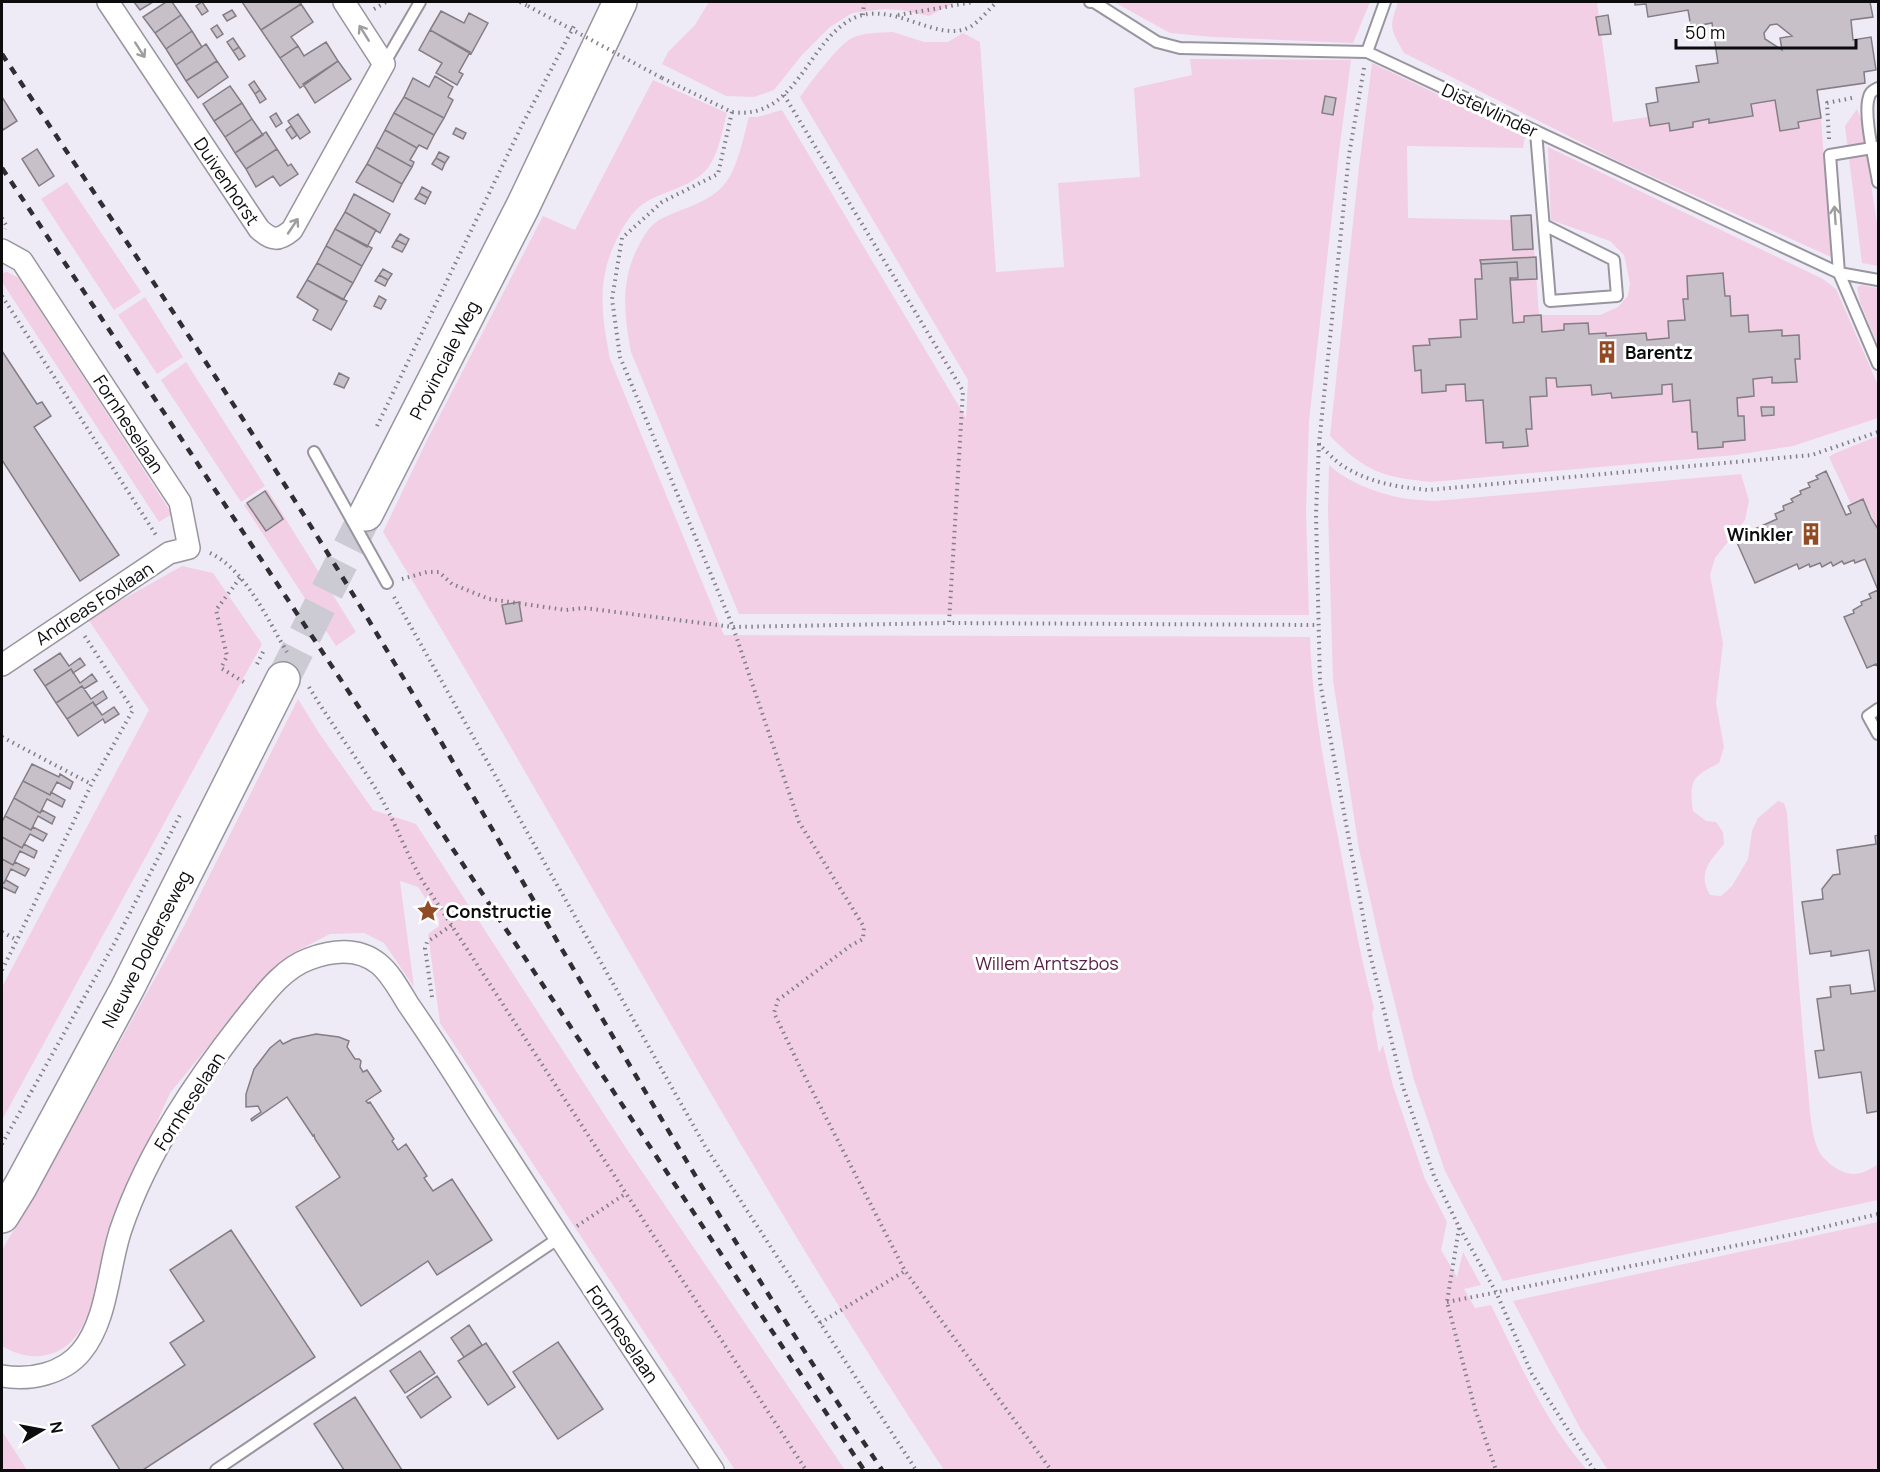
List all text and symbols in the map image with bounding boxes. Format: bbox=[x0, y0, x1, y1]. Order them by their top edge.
scale bar bbox=[1676, 12, 1856, 50]
text: 50 m bbox=[1685, 20, 1725, 44]
one-way arrow bbox=[357, 24, 370, 41]
one-way arrow bbox=[134, 42, 146, 58]
street label: Distelvlinder bbox=[1438, 77, 1542, 143]
street label: Duivenhorst bbox=[189, 132, 265, 230]
one-way arrow bbox=[1829, 205, 1840, 225]
one-way arrow bbox=[287, 217, 300, 234]
street label: Provinciale Weg bbox=[404, 296, 484, 424]
building icon: Barentz bbox=[1594, 339, 1620, 365]
place label: Barentz bbox=[1625, 340, 1693, 364]
street label: Fornheselaan bbox=[88, 370, 170, 478]
building icon: Winkler bbox=[1798, 521, 1824, 547]
place label: Winkler bbox=[1727, 522, 1793, 546]
street label: Andreas Foxlaan bbox=[30, 556, 158, 650]
street label: Nieuwe Dolderseweg bbox=[96, 866, 196, 1032]
place icon: Constructie bbox=[415, 898, 441, 924]
place label: Constructie bbox=[446, 899, 552, 923]
park label: Willem Arntszbos bbox=[975, 951, 1119, 975]
street label: Fornheselaan bbox=[148, 1047, 230, 1155]
street label: Fornheselaan bbox=[582, 1281, 664, 1387]
north arrow bbox=[12, 1400, 72, 1460]
text: N bbox=[45, 1420, 69, 1435]

